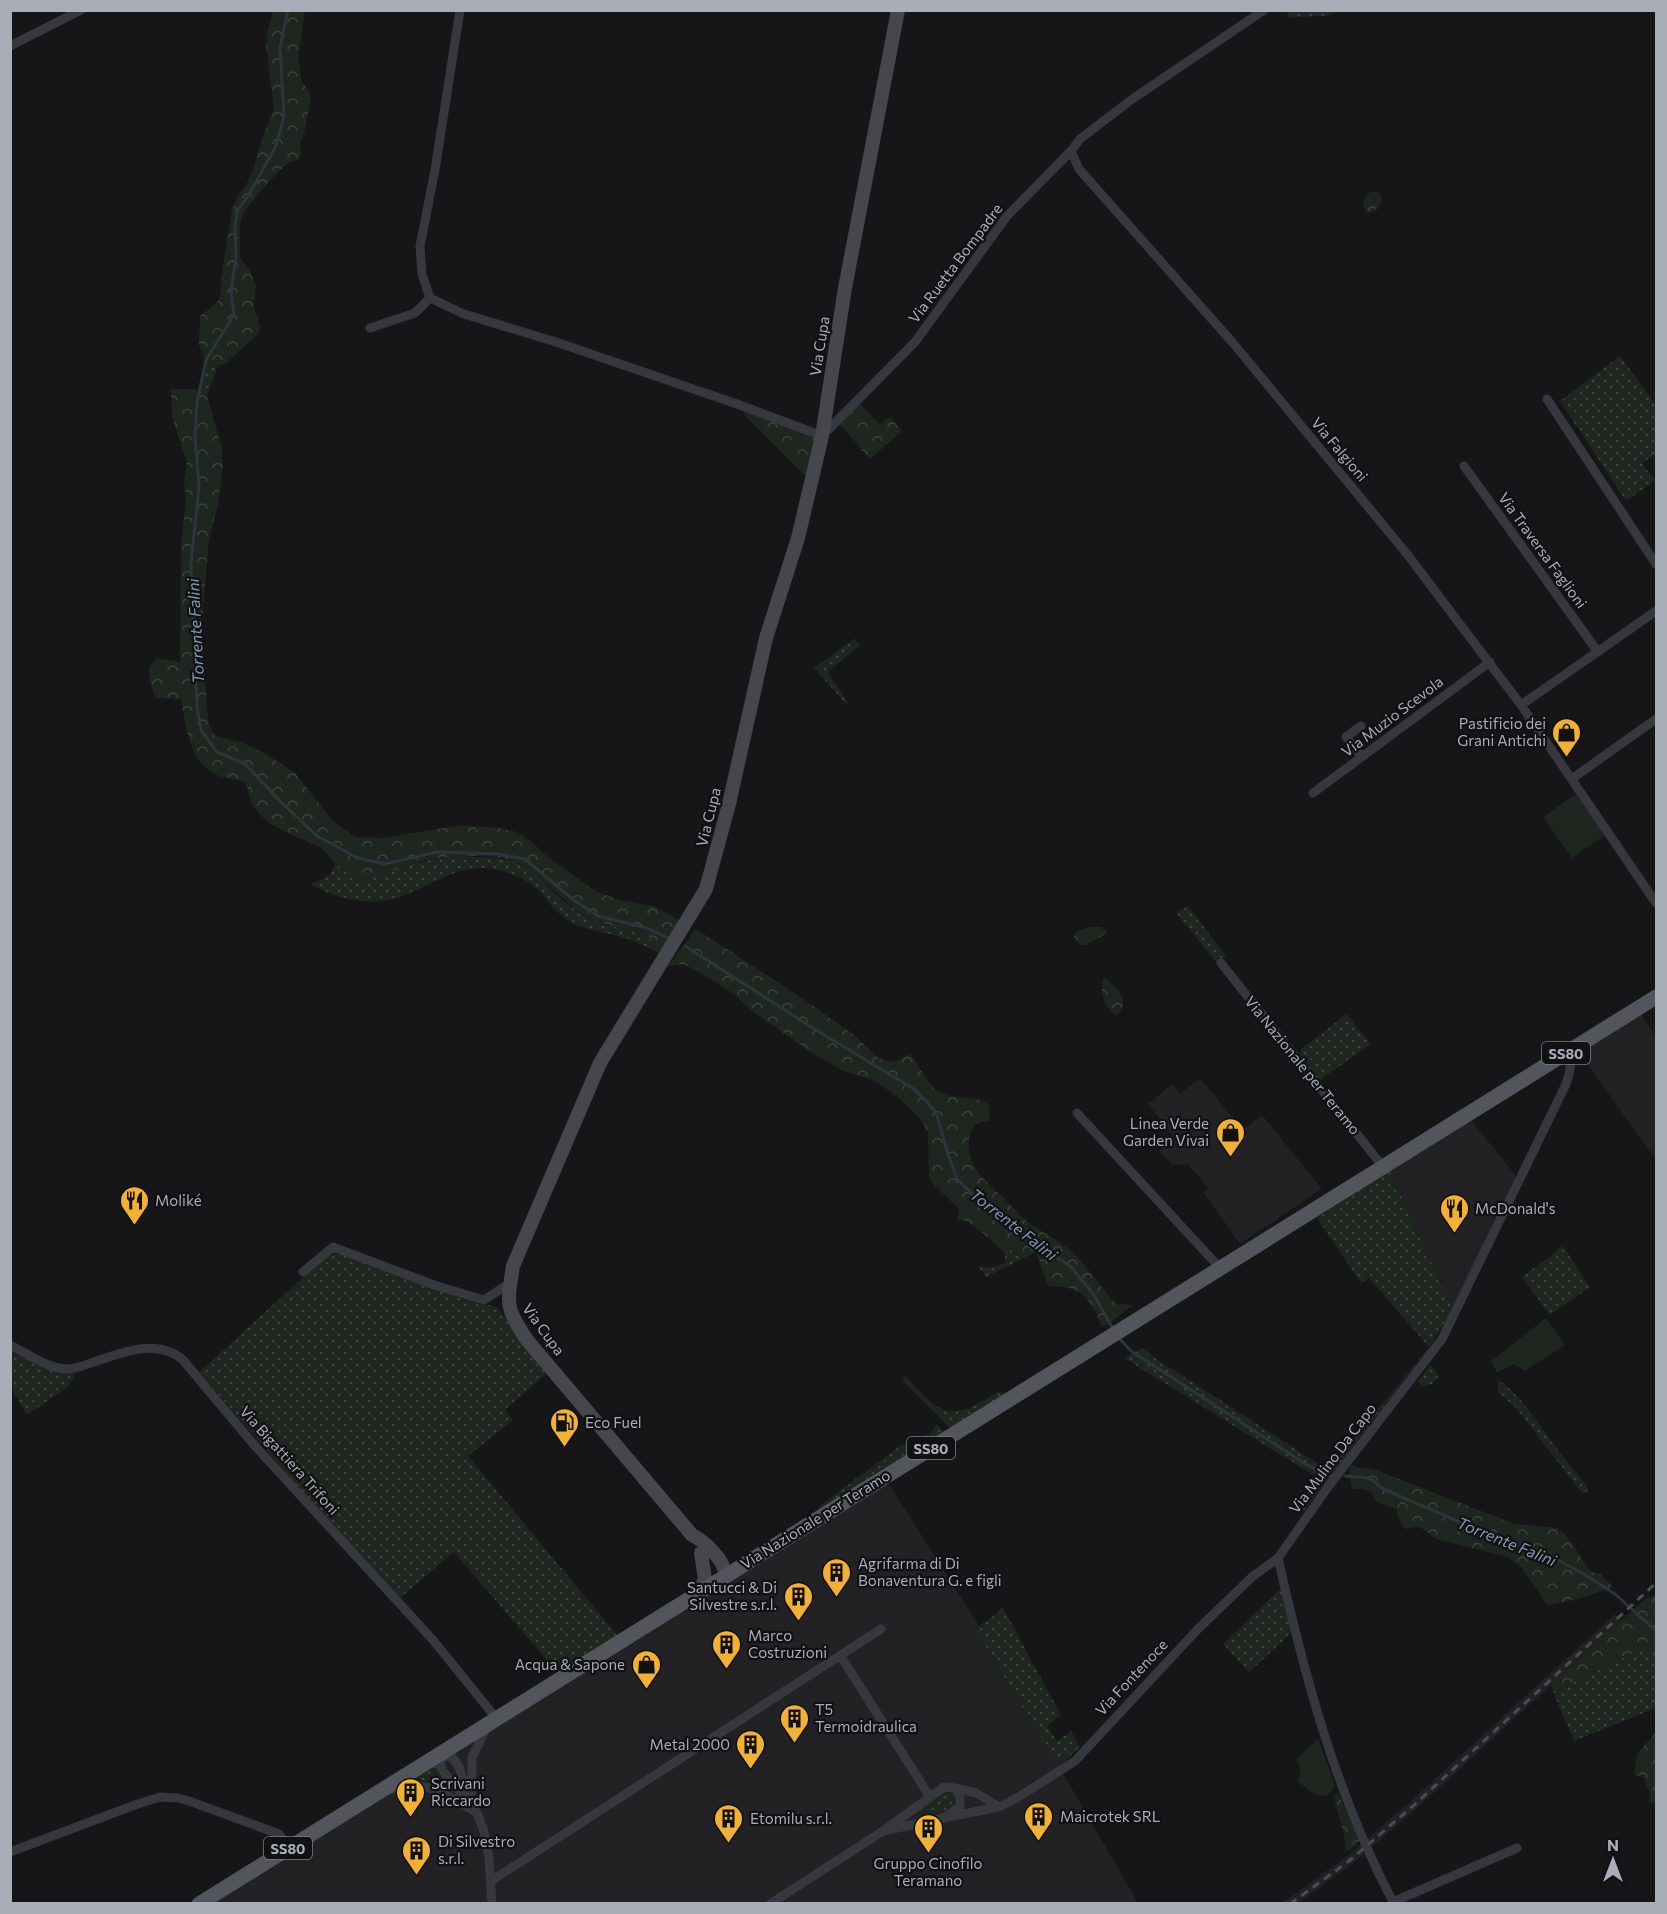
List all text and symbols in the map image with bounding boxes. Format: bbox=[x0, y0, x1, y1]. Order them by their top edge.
street label: Via Ruetta Bompadre bbox=[904, 200, 1006, 326]
street label: Via Cupa bbox=[805, 315, 833, 377]
street label: Via Falgioni bbox=[1308, 413, 1372, 485]
street label: Via Traversa Faglioni bbox=[1495, 489, 1591, 611]
water label: Torrente Falini bbox=[183, 577, 207, 684]
street label: Via Muzio Scevola bbox=[1338, 672, 1446, 760]
place label: Pastificio dei Grani Antichi bbox=[1457, 714, 1546, 749]
shop icon: Pastificio dei Grani Antichi bbox=[1551, 716, 1583, 758]
street label: Via Cupa bbox=[692, 786, 724, 848]
street label: Via Nazionale per Teramo bbox=[1242, 992, 1364, 1138]
road number: SS80 bbox=[1542, 1042, 1590, 1064]
place label: Linea Verde Garden Vivai bbox=[1123, 1114, 1209, 1149]
shop icon: Linea Verde Garden Vivai bbox=[1214, 1116, 1246, 1158]
restaurant icon: Moliké bbox=[118, 1184, 150, 1226]
water label: Torrente Falini bbox=[967, 1184, 1062, 1264]
place label: Moliké bbox=[155, 1191, 202, 1209]
restaurant icon: McDonald's bbox=[1438, 1192, 1470, 1234]
place label: McDonald's bbox=[1475, 1199, 1556, 1217]
street label: Via Cupa bbox=[519, 1299, 569, 1359]
street label: Via Mulino Da Capo bbox=[1285, 1399, 1379, 1517]
street label: Via Bigattiera Trifoni bbox=[236, 1402, 344, 1518]
fuel station icon: Eco Fuel bbox=[548, 1406, 580, 1448]
place label: Eco Fuel bbox=[585, 1413, 642, 1431]
road number: SS80 bbox=[907, 1437, 955, 1459]
street label: Via Nazionale per Teramo bbox=[737, 1465, 893, 1572]
water label: Torrente Falini bbox=[1455, 1512, 1560, 1570]
place label: Agrifarma di Di Bonaventura G. e figli bbox=[858, 1554, 1002, 1589]
building icon: Agrifarma di Di Bonaventura G. e figli bbox=[821, 1556, 853, 1598]
place label: Santucci & Di Silvestre s.r.l. bbox=[687, 1578, 777, 1613]
building icon: Santucci & Di Silvestre s.r.l. bbox=[782, 1580, 814, 1622]
place label: Marco Costruzioni bbox=[748, 1626, 827, 1661]
building icon: Marco Costruzioni bbox=[711, 1628, 743, 1670]
street label: Via Fontenoce bbox=[1091, 1635, 1171, 1719]
shop icon: Acqua & Sapone bbox=[630, 1648, 662, 1690]
place label: Acqua & Sapone bbox=[515, 1655, 625, 1673]
place label: T5 Termoidraulica bbox=[815, 1700, 917, 1735]
building icon: T5 Termoidraulica bbox=[778, 1702, 810, 1744]
building icon: Metal 2000 bbox=[735, 1728, 767, 1770]
place label: Metal 2000 bbox=[650, 1735, 730, 1753]
place label: Scrivani Riccardo bbox=[431, 1774, 491, 1809]
building icon: Scrivani Riccardo bbox=[394, 1776, 426, 1818]
building icon: Maicrotek SRL bbox=[1023, 1800, 1055, 1842]
building icon: Etomilu s.r.l. bbox=[713, 1802, 745, 1844]
place label: Maicrotek SRL bbox=[1060, 1807, 1161, 1825]
place label: Etomilu s.r.l. bbox=[750, 1809, 832, 1827]
building icon: Gruppo Cinofilo Teramano bbox=[912, 1812, 944, 1854]
north arrow bbox=[1583, 1830, 1643, 1890]
place label: Di Silvestro s.r.l. bbox=[438, 1832, 515, 1867]
building icon: Di Silvestro s.r.l. bbox=[401, 1834, 433, 1876]
text: N bbox=[1607, 1835, 1619, 1854]
road number: SS80 bbox=[264, 1837, 312, 1859]
place label: Gruppo Cinofilo Teramano bbox=[873, 1854, 983, 1889]

